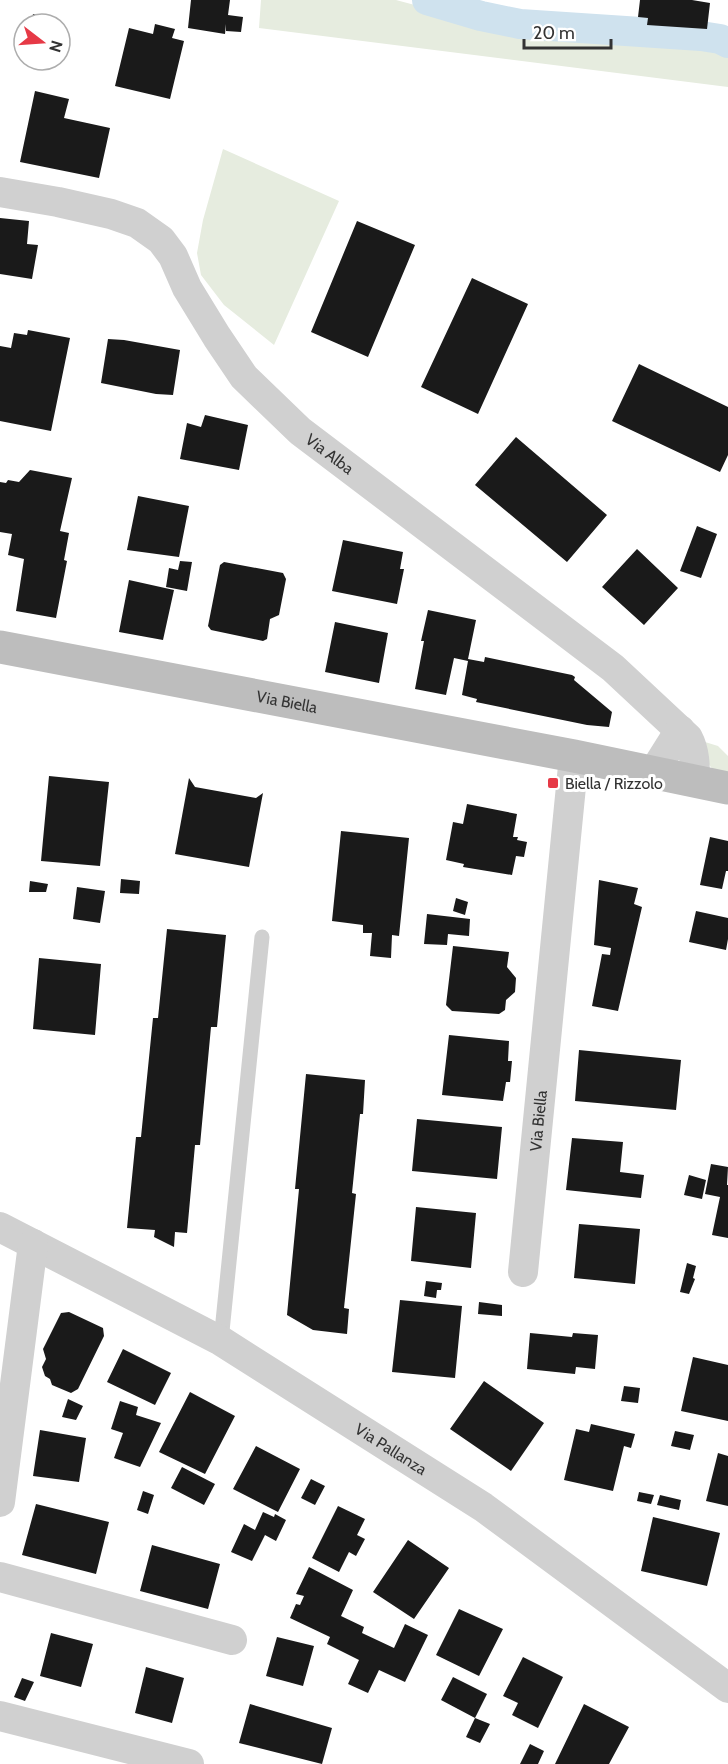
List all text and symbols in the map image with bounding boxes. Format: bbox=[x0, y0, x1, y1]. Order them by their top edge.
north arrow bbox=[12, 12, 72, 72]
scale bar bbox=[524, 12, 611, 50]
text: 20 m bbox=[533, 22, 575, 44]
text: N bbox=[45, 38, 67, 54]
street label: Via Alba bbox=[302, 429, 358, 478]
street label: Via Biella bbox=[255, 686, 319, 717]
place label: Biella / Rizzolo bbox=[565, 774, 663, 793]
marker: Biella / Rizzolo bbox=[546, 776, 560, 790]
street label: Via Biella bbox=[525, 1089, 550, 1152]
street label: Via Pallanza bbox=[352, 1419, 431, 1479]

